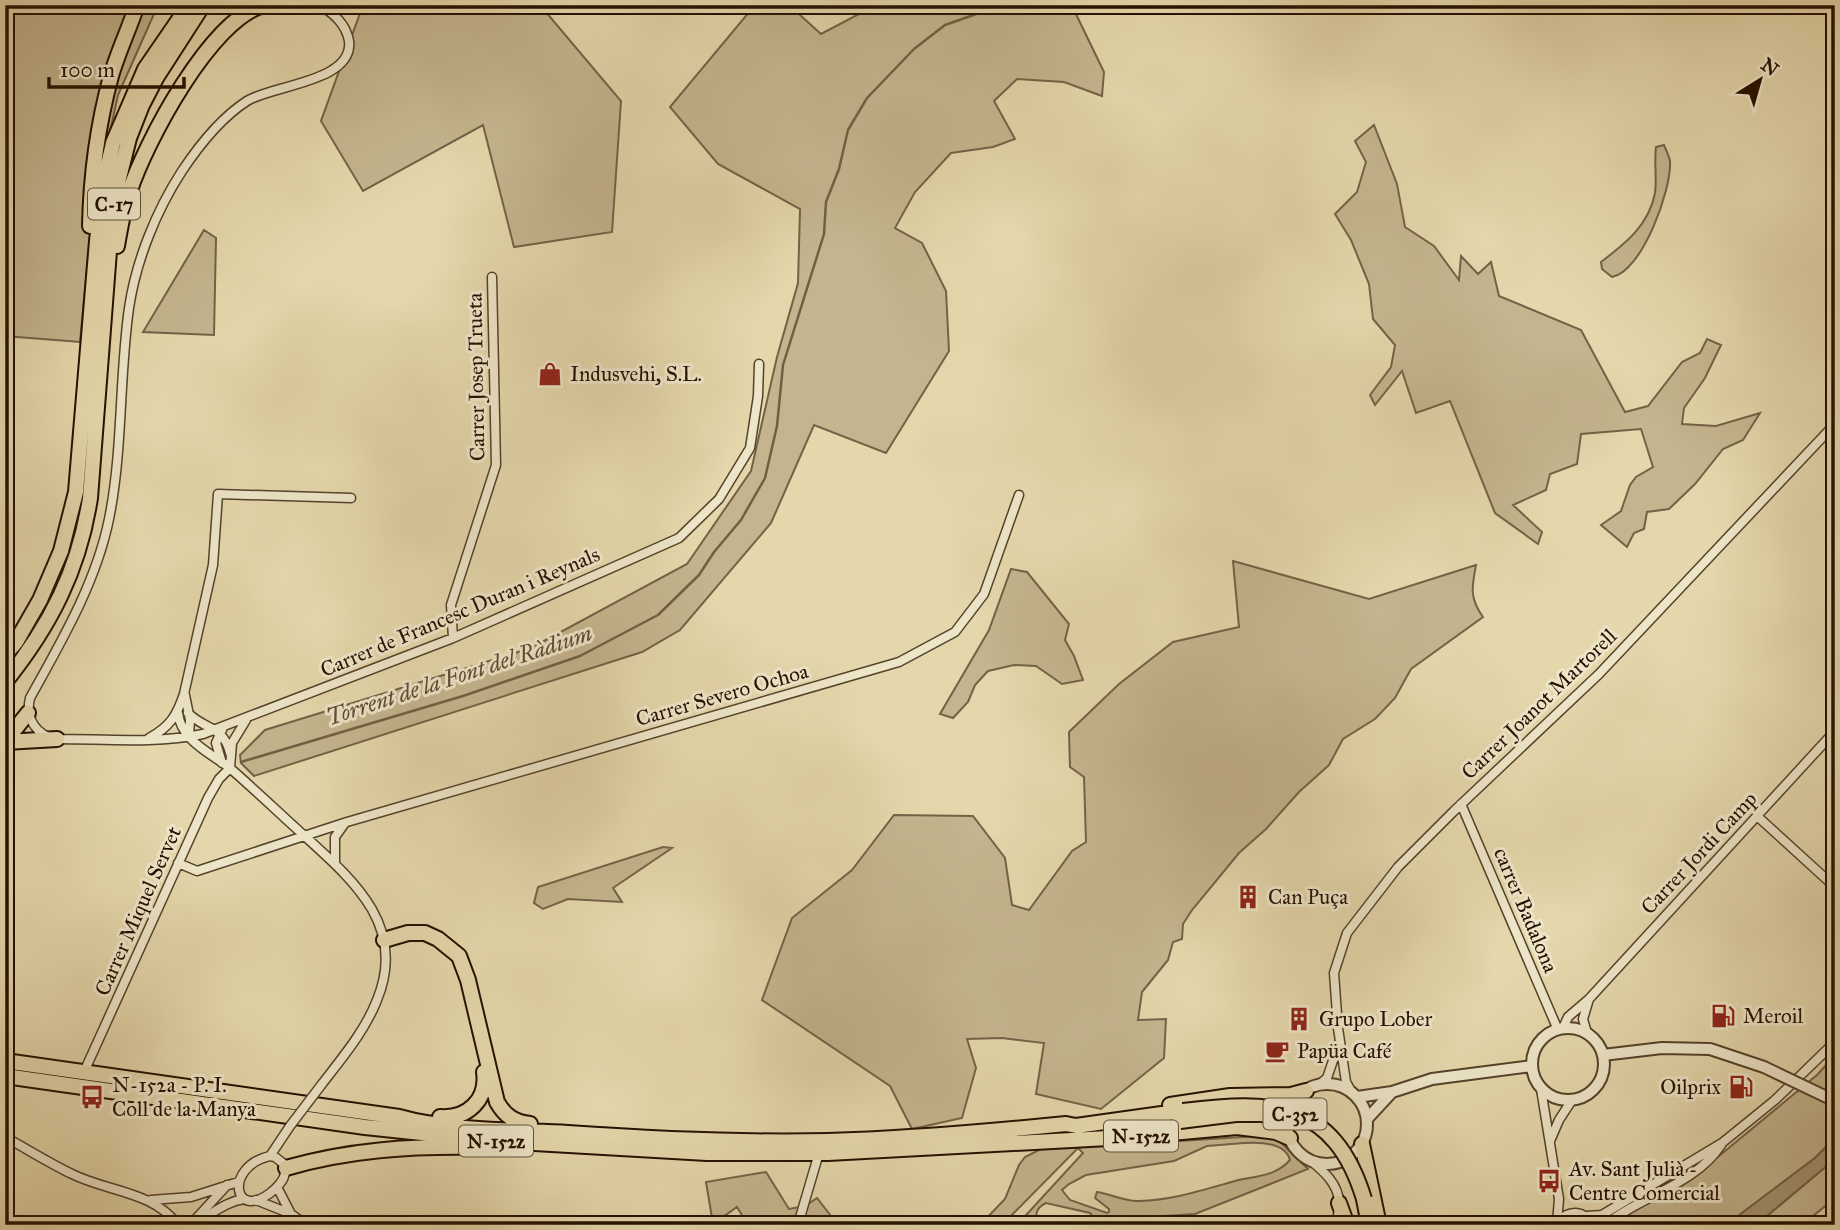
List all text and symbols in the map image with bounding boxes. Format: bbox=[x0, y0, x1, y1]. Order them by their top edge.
scale bar bbox=[49, 46, 184, 90]
north arrow bbox=[1724, 46, 1794, 116]
text: N bbox=[1757, 53, 1783, 81]
text: 100 m bbox=[60, 57, 115, 83]
road number: C-17 bbox=[88, 188, 140, 220]
street label: Carrer Josep Trueta bbox=[462, 293, 490, 461]
shop icon: Indusvehi, S.L. bbox=[536, 360, 564, 388]
place label: Indusvehi, S.L. bbox=[570, 361, 702, 387]
street label: Carrer de Francesc Duran i Reynals bbox=[316, 541, 604, 683]
water label: Torrent de la Font del Ràdium bbox=[322, 619, 596, 731]
street label: Carrer Joanot Martorell bbox=[1456, 623, 1622, 785]
street label: Carrer Severo Ochoa bbox=[633, 658, 811, 732]
street label: Carrer Jordi Camp bbox=[1635, 786, 1763, 920]
street label: Carrer Miquel Servet bbox=[89, 822, 187, 1000]
street label: carrer Badalona bbox=[1488, 844, 1564, 977]
building icon: Can Puça bbox=[1234, 883, 1262, 911]
place label: Can Puça bbox=[1268, 884, 1348, 910]
fuel station icon: Meroil bbox=[1709, 1002, 1737, 1030]
place label: Meroil bbox=[1743, 1003, 1803, 1029]
building icon: Grupo Lober bbox=[1285, 1005, 1313, 1033]
place label: Grupo Lober bbox=[1319, 1006, 1433, 1032]
cafe icon: Papüa Café bbox=[1263, 1037, 1291, 1065]
place label: Papüa Café bbox=[1297, 1038, 1392, 1064]
place label: N-152a - P. I. Coll de la Manya bbox=[112, 1072, 256, 1122]
fuel station icon: Oilprix bbox=[1727, 1073, 1755, 1101]
place label: Oilprix bbox=[1660, 1074, 1722, 1100]
bus stop icon: N-152a - P. I. Coll de la Manya bbox=[78, 1083, 106, 1111]
road number: C-352 bbox=[1264, 1098, 1326, 1130]
road number: N-152z bbox=[1104, 1120, 1178, 1152]
road number: N-152z bbox=[459, 1126, 533, 1156]
place label: Av. Sant Julià - Centre Comercial bbox=[1568, 1156, 1720, 1206]
bus stop icon: Av. Sant Julià - Centre Comercial bbox=[1535, 1167, 1563, 1195]

